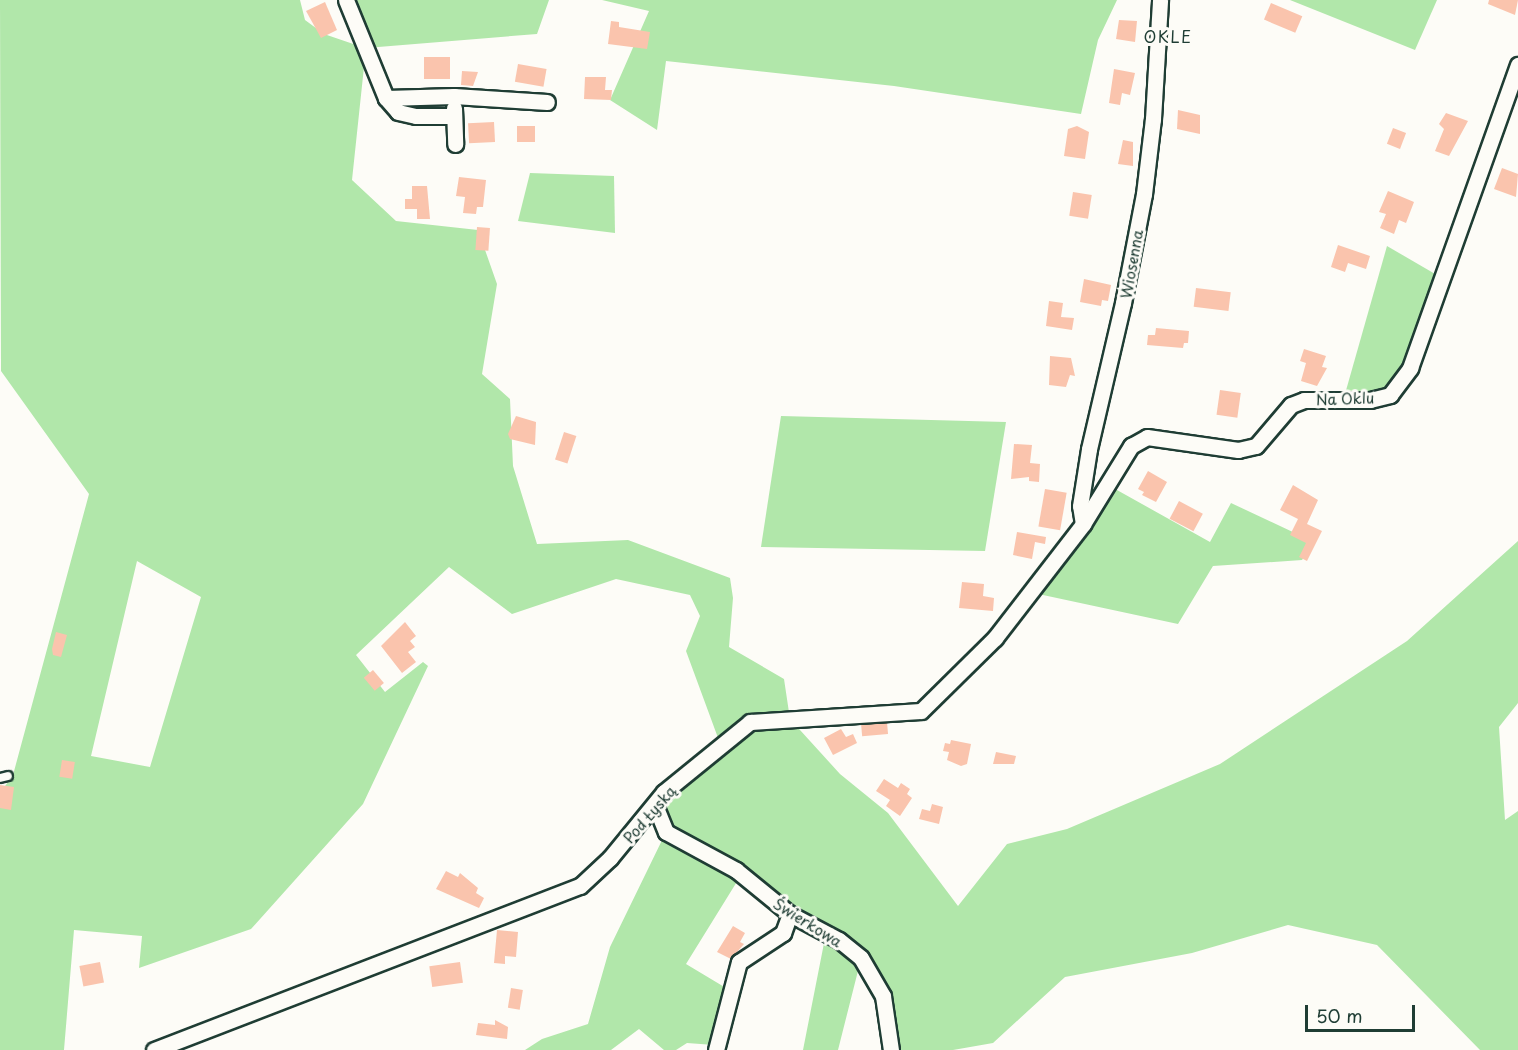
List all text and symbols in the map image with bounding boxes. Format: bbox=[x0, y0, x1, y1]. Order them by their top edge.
district label: OKLE bbox=[1144, 26, 1192, 46]
street label: Wiosenna bbox=[1116, 228, 1146, 300]
street label: Na Oklu bbox=[1315, 388, 1375, 408]
street label: Pod Łyską bbox=[619, 781, 679, 847]
street label: Świerkowa bbox=[770, 894, 846, 950]
scale bar bbox=[1308, 993, 1418, 1031]
text: 50 m bbox=[1316, 1002, 1363, 1029]

